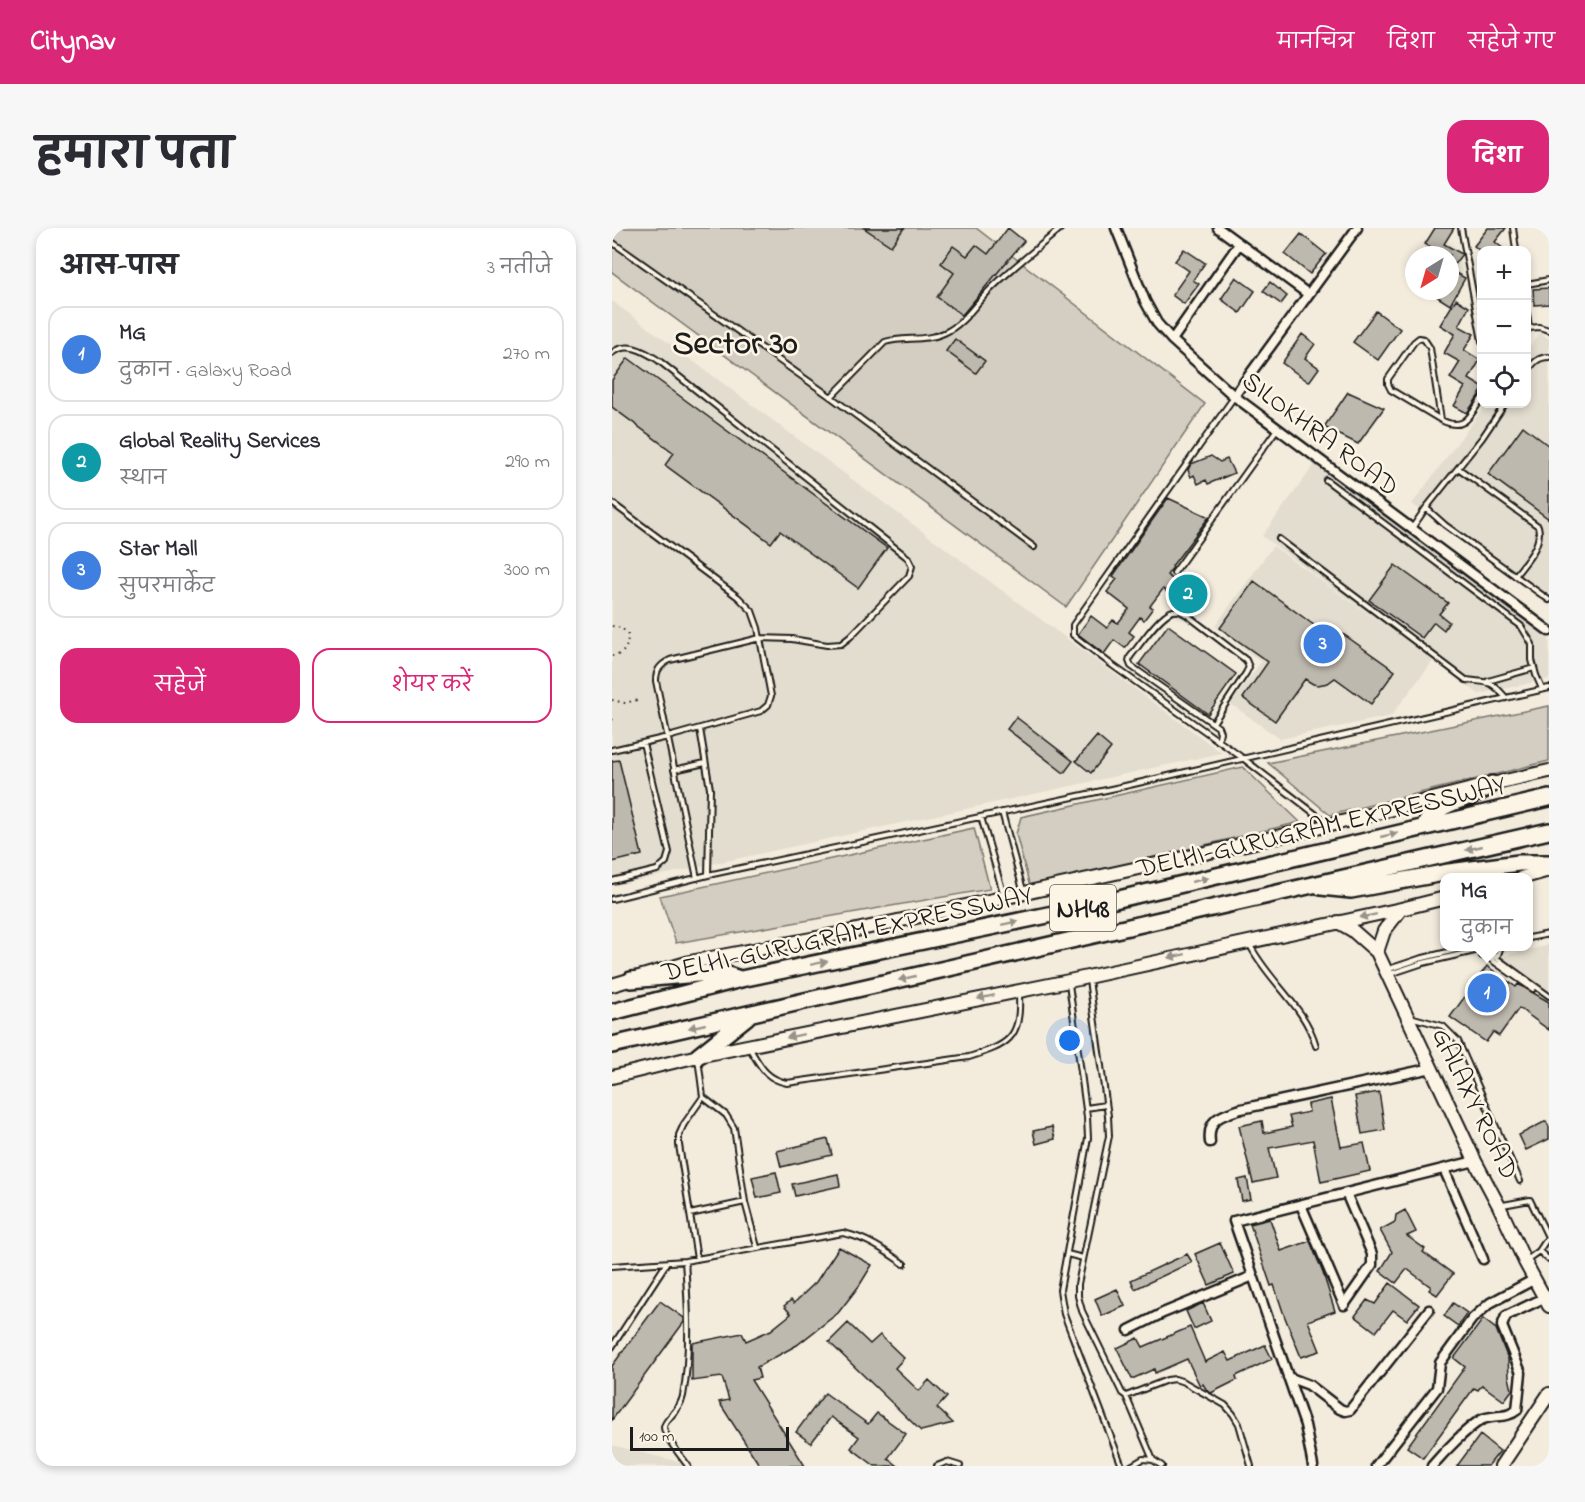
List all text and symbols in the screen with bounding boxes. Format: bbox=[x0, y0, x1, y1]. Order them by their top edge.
text: Citynav bbox=[30, 22, 115, 63]
text: मानचित्र bbox=[1277, 28, 1354, 58]
text: दिशा bbox=[1387, 28, 1435, 58]
text: सहेजे गए bbox=[1468, 28, 1555, 58]
button: दिशा bbox=[1447, 120, 1549, 193]
text: हमारा पता bbox=[36, 126, 233, 187]
north arrow bbox=[1405, 246, 1459, 300]
map controls bbox=[1477, 246, 1531, 408]
button: + bbox=[1477, 246, 1531, 300]
text: आस-पास bbox=[60, 249, 178, 287]
text: 3 नतीजे bbox=[487, 254, 552, 283]
button: − bbox=[1477, 300, 1531, 354]
text: MG bbox=[119, 318, 146, 350]
district label: Sector 30 bbox=[672, 321, 798, 369]
text: 1 bbox=[78, 340, 85, 369]
text: 270 m bbox=[503, 340, 550, 369]
button: locate bbox=[1477, 354, 1531, 408]
text: दुकान · Galaxy Road bbox=[119, 357, 291, 386]
street label: SILOKHRA ROAD bbox=[1233, 363, 1406, 507]
text: Global Reality Services bbox=[119, 426, 321, 458]
text: 2 bbox=[77, 448, 86, 477]
text: 290 m bbox=[505, 448, 550, 477]
text: स्थान bbox=[119, 465, 166, 494]
text: Star Mall bbox=[119, 534, 197, 566]
text: 3 bbox=[77, 556, 86, 585]
text: 300 m bbox=[504, 556, 550, 585]
pin: 2 bbox=[1168, 572, 1208, 616]
text: सुपरमार्केट bbox=[119, 573, 215, 602]
pin: 3 bbox=[1304, 622, 1342, 666]
button: सहेजें bbox=[60, 648, 300, 723]
button: शेयर करें bbox=[312, 648, 552, 723]
street label: DELHI-GURUGRAM EXPRESSWAY bbox=[1132, 767, 1511, 890]
one-way arrow bbox=[1380, 829, 1399, 839]
one-way arrow bbox=[1465, 844, 1483, 854]
popup bbox=[1440, 873, 1533, 951]
one-way arrow bbox=[1190, 875, 1209, 884]
text: MG bbox=[1460, 876, 1488, 908]
street label: DELHI-GURUGRAM EXPRESSWAY bbox=[658, 877, 1037, 994]
road number: NH48 bbox=[1050, 885, 1116, 931]
one-way arrow bbox=[1358, 912, 1377, 921]
text: दुकान bbox=[1460, 915, 1513, 944]
one-way arrow bbox=[1000, 918, 1019, 927]
one-way arrow bbox=[1167, 952, 1186, 961]
one-way arrow bbox=[809, 957, 828, 967]
pin: 1 bbox=[1468, 970, 1506, 1016]
one-way arrow bbox=[897, 974, 916, 983]
one-way arrow bbox=[976, 993, 995, 1002]
one-way arrow bbox=[687, 1022, 706, 1031]
street label: GALAXY ROAD bbox=[1420, 1022, 1527, 1186]
your location bbox=[1055, 1026, 1084, 1055]
one-way arrow bbox=[786, 1032, 805, 1041]
scale bar bbox=[630, 1424, 789, 1452]
text: 100 m bbox=[639, 1425, 674, 1449]

